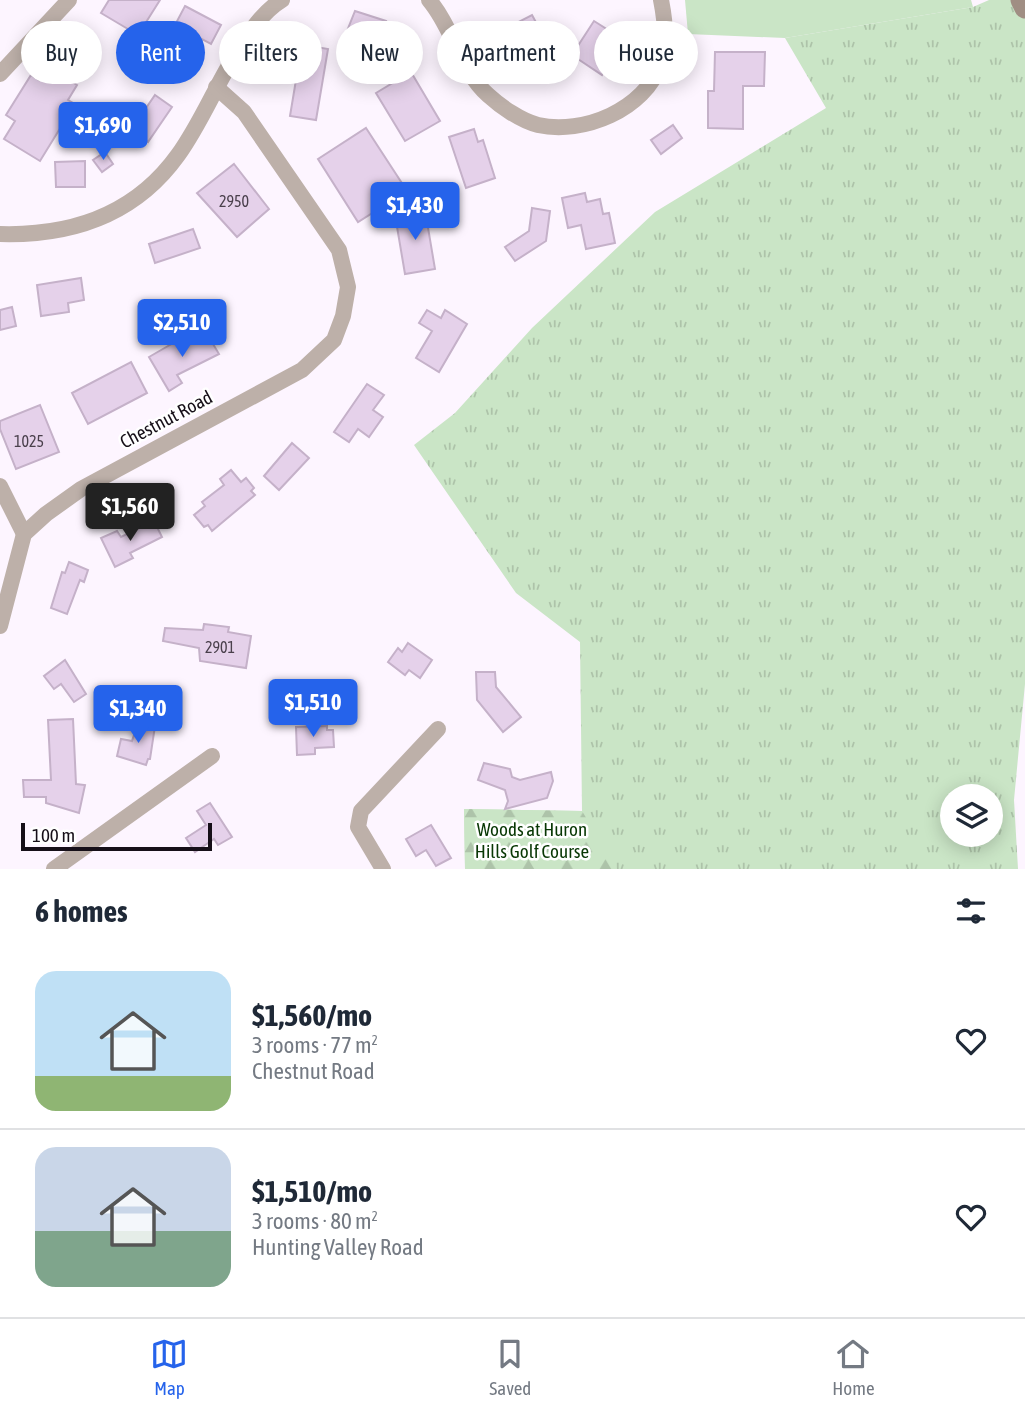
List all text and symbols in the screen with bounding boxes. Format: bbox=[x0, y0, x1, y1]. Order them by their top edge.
chip: Buy bbox=[21, 21, 102, 84]
chip: Rent bbox=[116, 21, 205, 84]
chip: Filters bbox=[219, 21, 322, 84]
chip: New bbox=[336, 21, 423, 84]
chip: Apartment bbox=[437, 21, 580, 84]
chip: House bbox=[594, 21, 698, 84]
pin: $1,690 bbox=[46, 102, 160, 162]
text: $1,690 bbox=[75, 112, 132, 138]
pin: $1,430 bbox=[358, 182, 472, 242]
house number: 2950 bbox=[219, 192, 249, 210]
text: $1,430 bbox=[387, 192, 444, 218]
pin: $2,510 bbox=[125, 300, 239, 359]
text: $2,510 bbox=[154, 309, 211, 335]
street label: Chestnut Road bbox=[116, 386, 216, 452]
house number: 1025 bbox=[14, 432, 44, 450]
pin: $1,560 bbox=[73, 484, 187, 543]
text: $1,560 bbox=[102, 493, 159, 519]
house number: 2901 bbox=[205, 638, 235, 656]
pin: $1,510 bbox=[256, 680, 370, 739]
pin: $1,340 bbox=[81, 686, 195, 745]
text: $1,510 bbox=[285, 689, 342, 715]
text: $1,340 bbox=[110, 695, 167, 721]
map controls bbox=[940, 784, 1003, 847]
button: layers bbox=[940, 784, 1003, 847]
park label: Woods at Huron Hills Golf Course bbox=[475, 818, 589, 862]
scale bar bbox=[21, 820, 212, 852]
text: 100 m bbox=[32, 824, 75, 846]
icon: filters bbox=[952, 892, 990, 930]
text: 6 homes bbox=[35, 894, 128, 928]
text: $1,560/mo bbox=[252, 998, 372, 1032]
icon: home bbox=[91, 999, 175, 1083]
icon: heart bbox=[952, 1022, 990, 1060]
text: 3 rooms · 77 m² bbox=[252, 1032, 378, 1058]
text: Chestnut Road bbox=[252, 1058, 375, 1084]
text: $1,510/mo bbox=[252, 1174, 372, 1208]
icon: home bbox=[91, 1175, 175, 1259]
icon: heart bbox=[952, 1198, 990, 1236]
text: 3 rooms · 80 m² bbox=[252, 1208, 378, 1234]
text: Hunting Valley Road bbox=[252, 1234, 424, 1260]
tab: Map bbox=[150, 1335, 188, 1399]
tab: Saved bbox=[489, 1335, 531, 1399]
tab: Home bbox=[832, 1335, 875, 1399]

